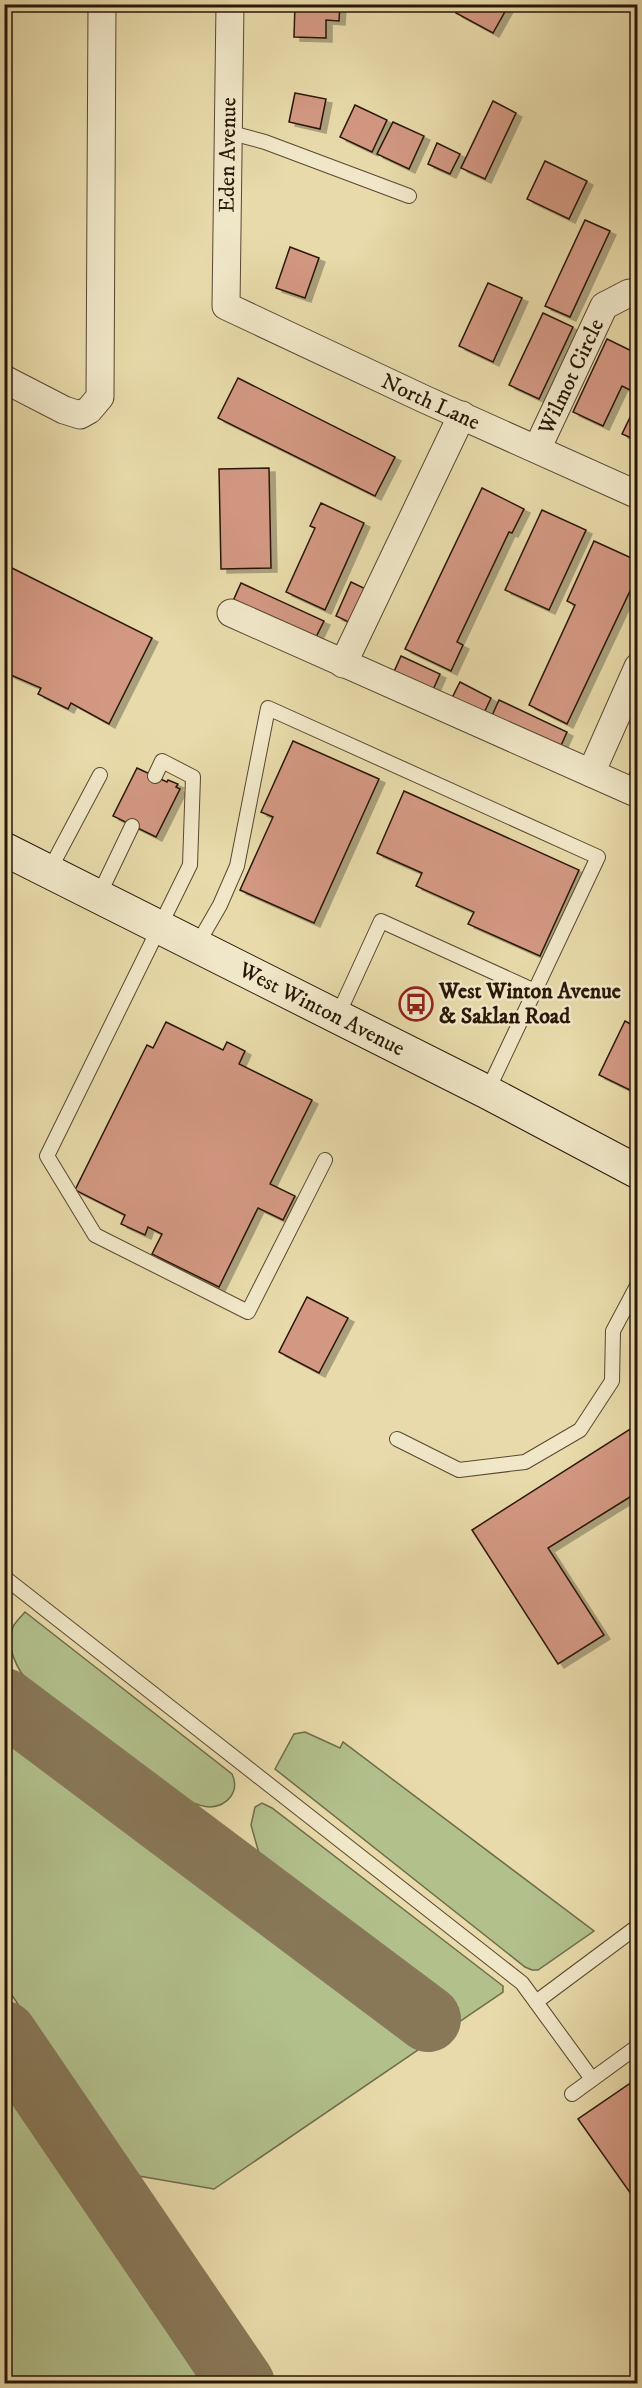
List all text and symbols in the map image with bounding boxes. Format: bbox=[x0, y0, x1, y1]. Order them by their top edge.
street label: Eden Avenue bbox=[213, 97, 243, 213]
street label: Wilmot Circle bbox=[532, 314, 610, 440]
street label: North Lane bbox=[377, 367, 484, 436]
street label: West Winton Avenue bbox=[234, 956, 409, 1062]
place label: West Winton Avenue & Saklan Road bbox=[438, 978, 621, 1030]
bus stop icon: West Winton Avenue & Saklan Road bbox=[398, 986, 434, 1022]

